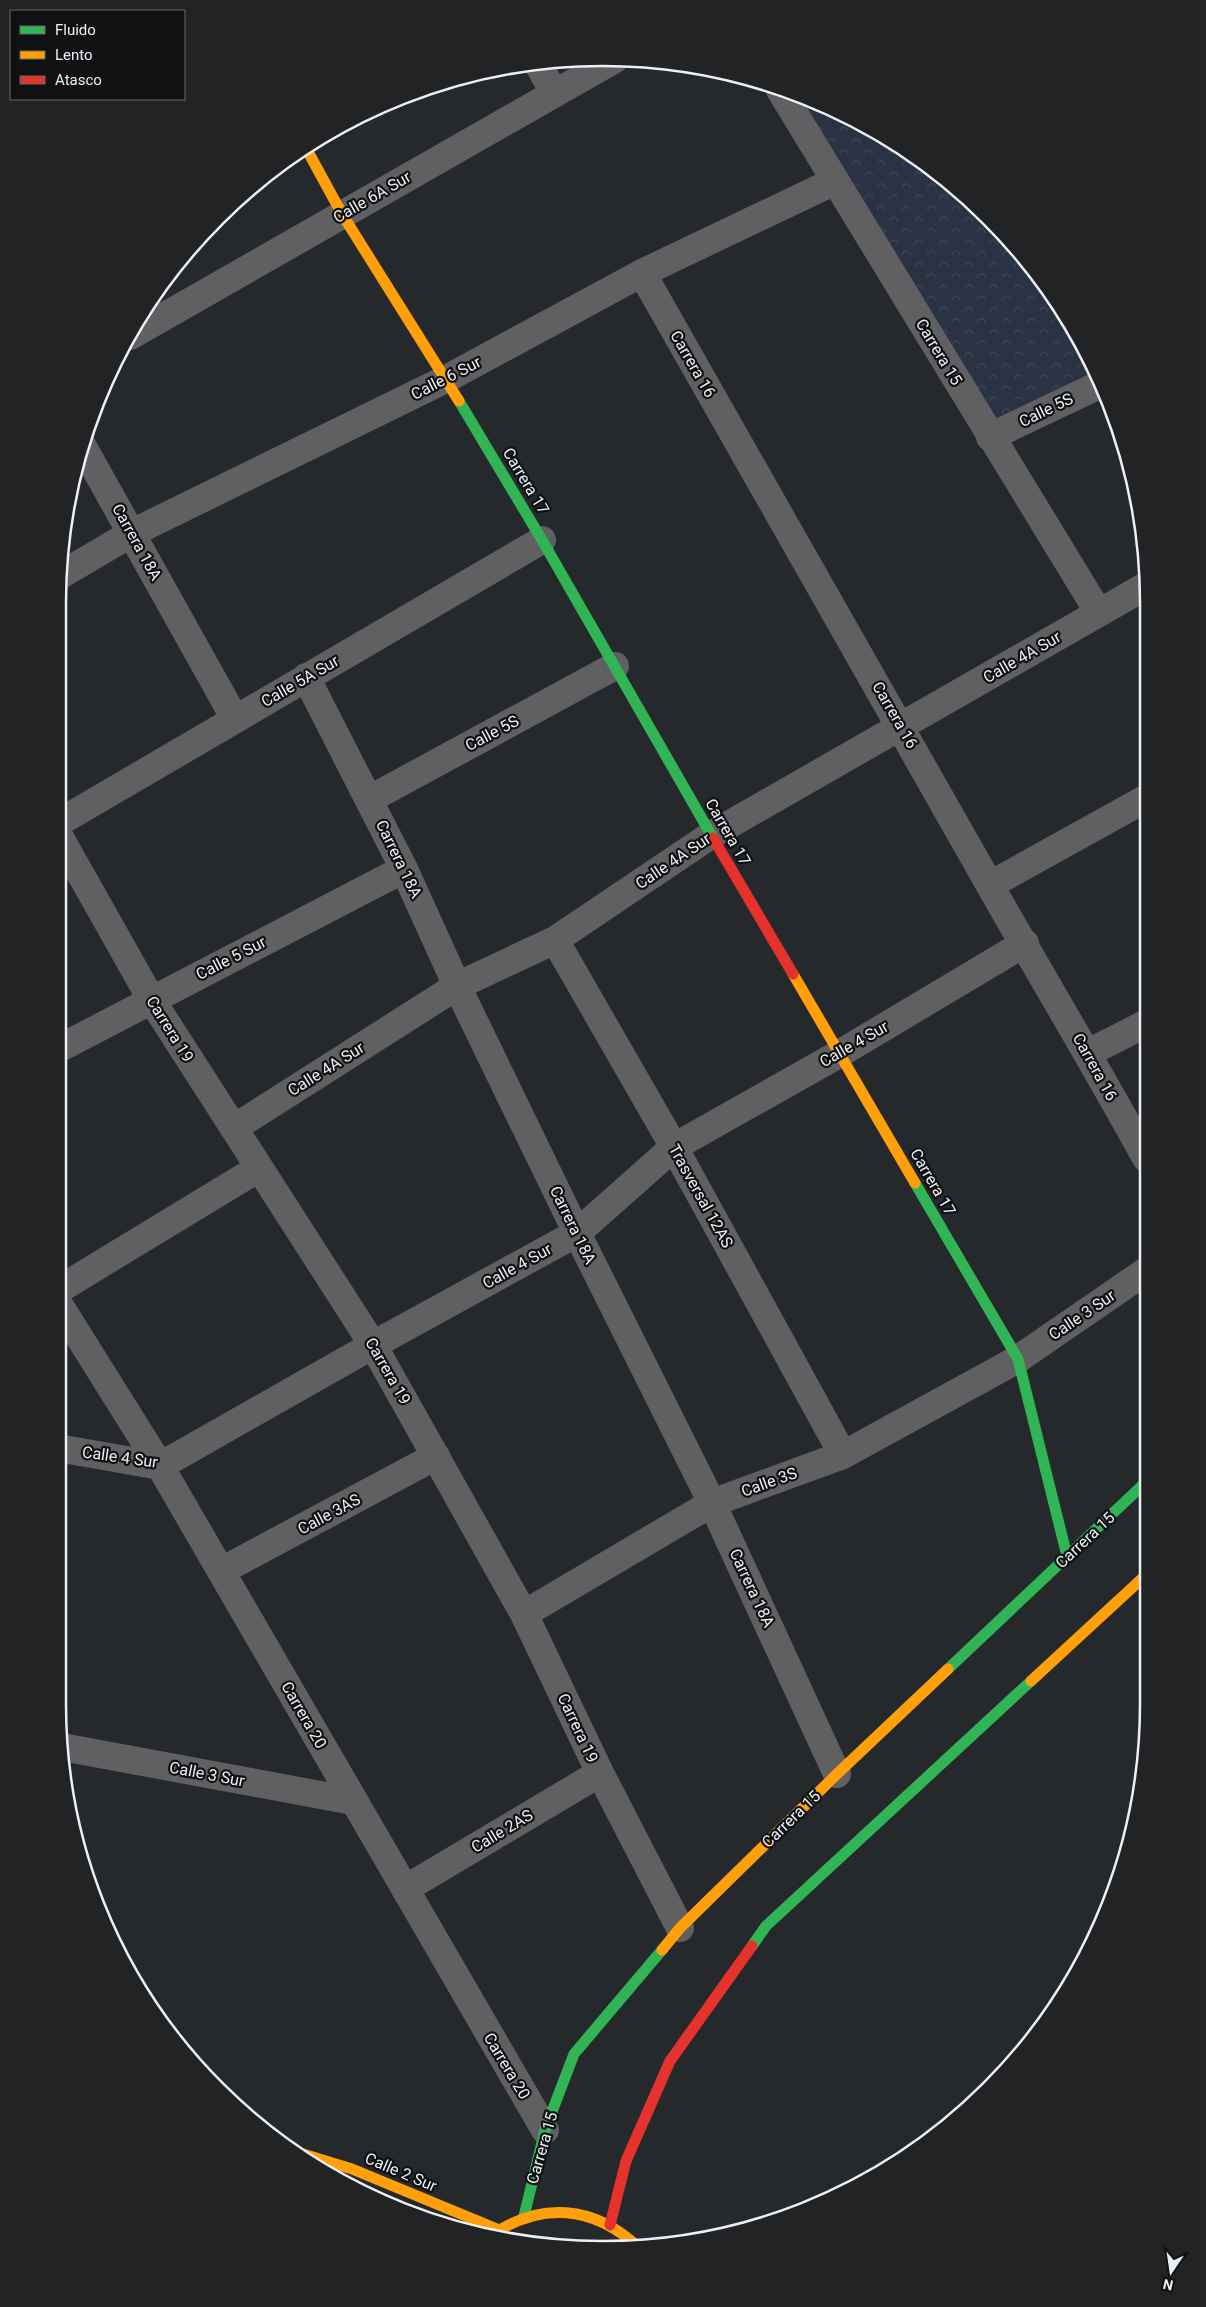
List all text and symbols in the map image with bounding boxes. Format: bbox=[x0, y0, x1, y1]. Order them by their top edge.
legend bbox=[10, 10, 185, 100]
text: Fluido bbox=[55, 21, 96, 39]
text: Lento bbox=[55, 46, 93, 64]
text: Atasco bbox=[55, 71, 102, 89]
street label: Calle 6A Sur bbox=[330, 167, 415, 227]
street label: Carrera 15 bbox=[912, 315, 966, 389]
street label: Carrera 16 bbox=[666, 327, 720, 401]
street label: Calle 6 Sur bbox=[408, 352, 485, 404]
street label: Calle 5S bbox=[1016, 389, 1076, 431]
street label: Carrera 17 bbox=[499, 444, 553, 518]
street label: Carrera 18A bbox=[108, 500, 166, 584]
street label: Calle 4A Sur bbox=[980, 627, 1065, 687]
street label: Calle 5A Sur bbox=[258, 651, 343, 711]
street label: Carrera 16 bbox=[868, 678, 922, 752]
street label: Calle 5S bbox=[462, 711, 522, 755]
street label: Carrera 17 bbox=[701, 795, 755, 869]
street label: Carrera 18A bbox=[372, 817, 426, 902]
street label: Calle 4A Sur bbox=[632, 829, 715, 893]
street label: Calle 5 Sur bbox=[193, 932, 270, 984]
street label: Carrera 19 bbox=[142, 993, 198, 1065]
street label: Calle 4 Sur bbox=[816, 1016, 892, 1071]
street label: Carrera 16 bbox=[1069, 1030, 1121, 1104]
street label: Calle 4A Sur bbox=[284, 1038, 368, 1100]
street label: Trasversal 12AS bbox=[665, 1141, 737, 1251]
street label: Carrera 17 bbox=[906, 1145, 960, 1219]
street label: Carrera 18A bbox=[546, 1183, 600, 1268]
street label: Calle 4 Sur bbox=[479, 1239, 555, 1293]
street label: Calle 3 Sur bbox=[1045, 1286, 1119, 1344]
street label: Carrera 19 bbox=[361, 1334, 415, 1408]
street label: Calle 4 Sur bbox=[81, 1442, 160, 1472]
street label: Calle 3S bbox=[739, 1463, 799, 1501]
street label: Calle 3AS bbox=[294, 1490, 364, 1538]
street label: Carrera 15 bbox=[1051, 1508, 1119, 1572]
street label: Carrera 18A bbox=[726, 1546, 779, 1631]
street label: Carrera 20 bbox=[277, 1678, 331, 1752]
street label: Carrera 19 bbox=[554, 1690, 602, 1766]
street label: Calle 3 Sur bbox=[168, 1757, 247, 1791]
street label: Carrera 15 bbox=[758, 1786, 824, 1852]
street label: Calle 2AS bbox=[468, 1805, 536, 1857]
street label: Carrera 20 bbox=[480, 2029, 534, 2103]
street label: Carrera 15 bbox=[523, 2110, 561, 2186]
street label: Calle 2 Sur bbox=[362, 2148, 440, 2196]
north arrow bbox=[1146, 2247, 1196, 2297]
text: N bbox=[1161, 2276, 1175, 2294]

